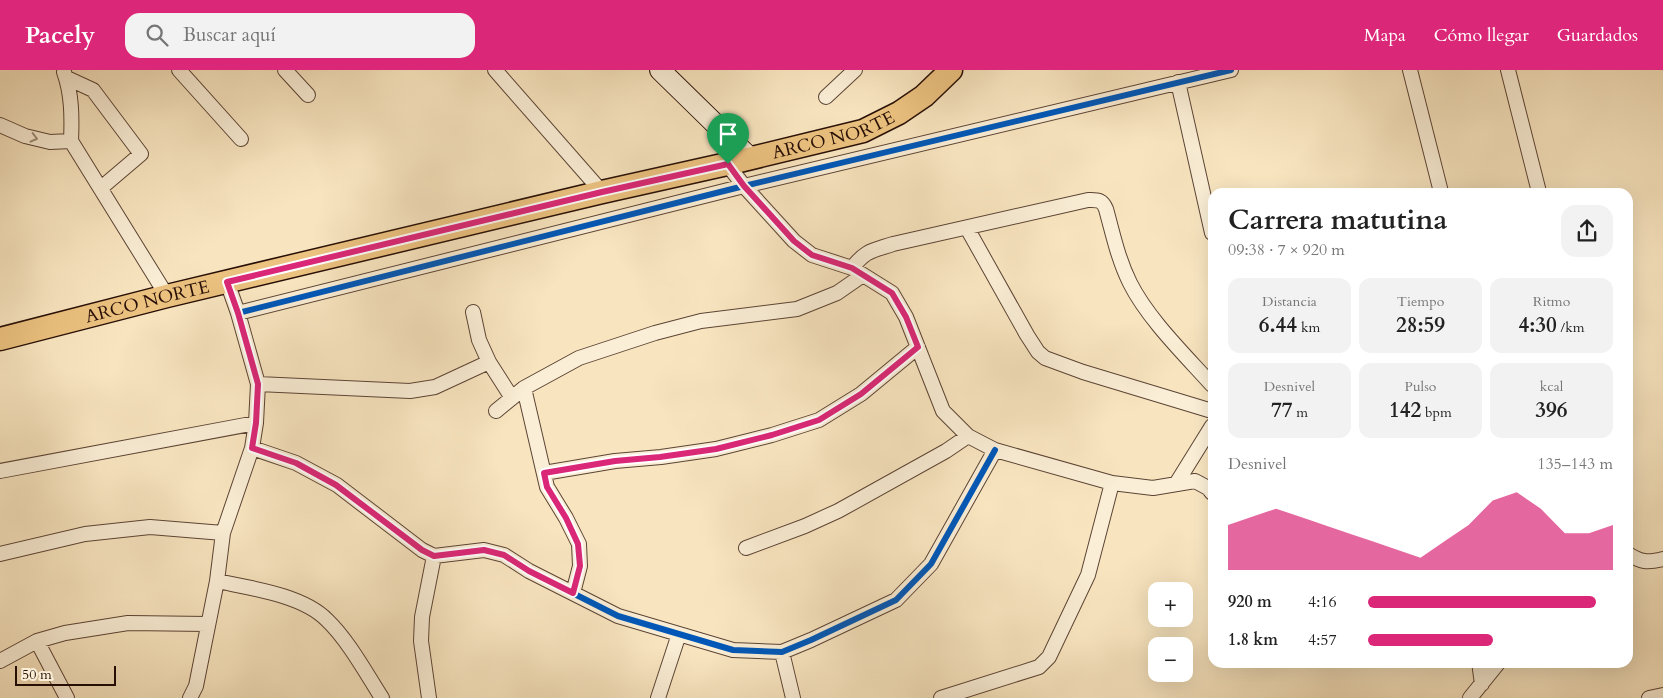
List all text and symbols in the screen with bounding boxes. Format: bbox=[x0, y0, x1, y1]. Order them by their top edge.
search box bbox=[125, 13, 475, 58]
text: Pacely bbox=[25, 19, 95, 52]
icon: search bbox=[143, 21, 171, 49]
text: Buscar aquí bbox=[183, 22, 276, 48]
text: Mapa bbox=[1364, 23, 1406, 48]
text: Cómo llegar bbox=[1434, 23, 1529, 48]
text: Guardados bbox=[1557, 23, 1638, 48]
street label: ARCO NORTE bbox=[769, 105, 899, 165]
pin bbox=[707, 113, 749, 164]
icon: arrive bbox=[714, 120, 742, 148]
one-way arrow bbox=[30, 132, 39, 143]
text: Carrera matutina bbox=[1228, 201, 1447, 239]
button: share bbox=[1561, 205, 1613, 257]
text: 09:38 · 7 × 920 m bbox=[1228, 239, 1345, 261]
street label: ARCO NORTE bbox=[82, 274, 212, 329]
text: Distancia bbox=[1262, 292, 1317, 311]
text: Tiempo bbox=[1397, 292, 1444, 311]
text: Ritmo bbox=[1533, 292, 1570, 311]
text: 6.44 bbox=[1259, 311, 1297, 340]
text: 28:59 bbox=[1396, 311, 1445, 340]
text: 4:30 bbox=[1518, 311, 1557, 340]
text: km bbox=[1297, 318, 1320, 337]
text: /km bbox=[1557, 318, 1585, 337]
text: Desnivel bbox=[1264, 377, 1315, 396]
text: Pulso bbox=[1405, 377, 1436, 396]
text: kcal bbox=[1540, 377, 1563, 396]
text: 77 bbox=[1271, 396, 1292, 425]
text: 142 bbox=[1389, 396, 1421, 425]
text: 396 bbox=[1535, 396, 1568, 425]
text: m bbox=[1292, 403, 1308, 422]
text: bpm bbox=[1421, 403, 1452, 422]
text: Desnivel bbox=[1228, 453, 1287, 475]
text: 135–143 m bbox=[1537, 453, 1613, 475]
map controls bbox=[1148, 582, 1193, 682]
button: + bbox=[1148, 582, 1193, 627]
text: 920 m bbox=[1228, 591, 1272, 613]
text: 4:16 bbox=[1308, 591, 1337, 613]
text: 1.8 km bbox=[1228, 629, 1278, 651]
text: 4:57 bbox=[1308, 629, 1337, 651]
button: − bbox=[1148, 637, 1193, 682]
scale bar bbox=[15, 663, 116, 686]
text: 50 m bbox=[22, 665, 52, 684]

